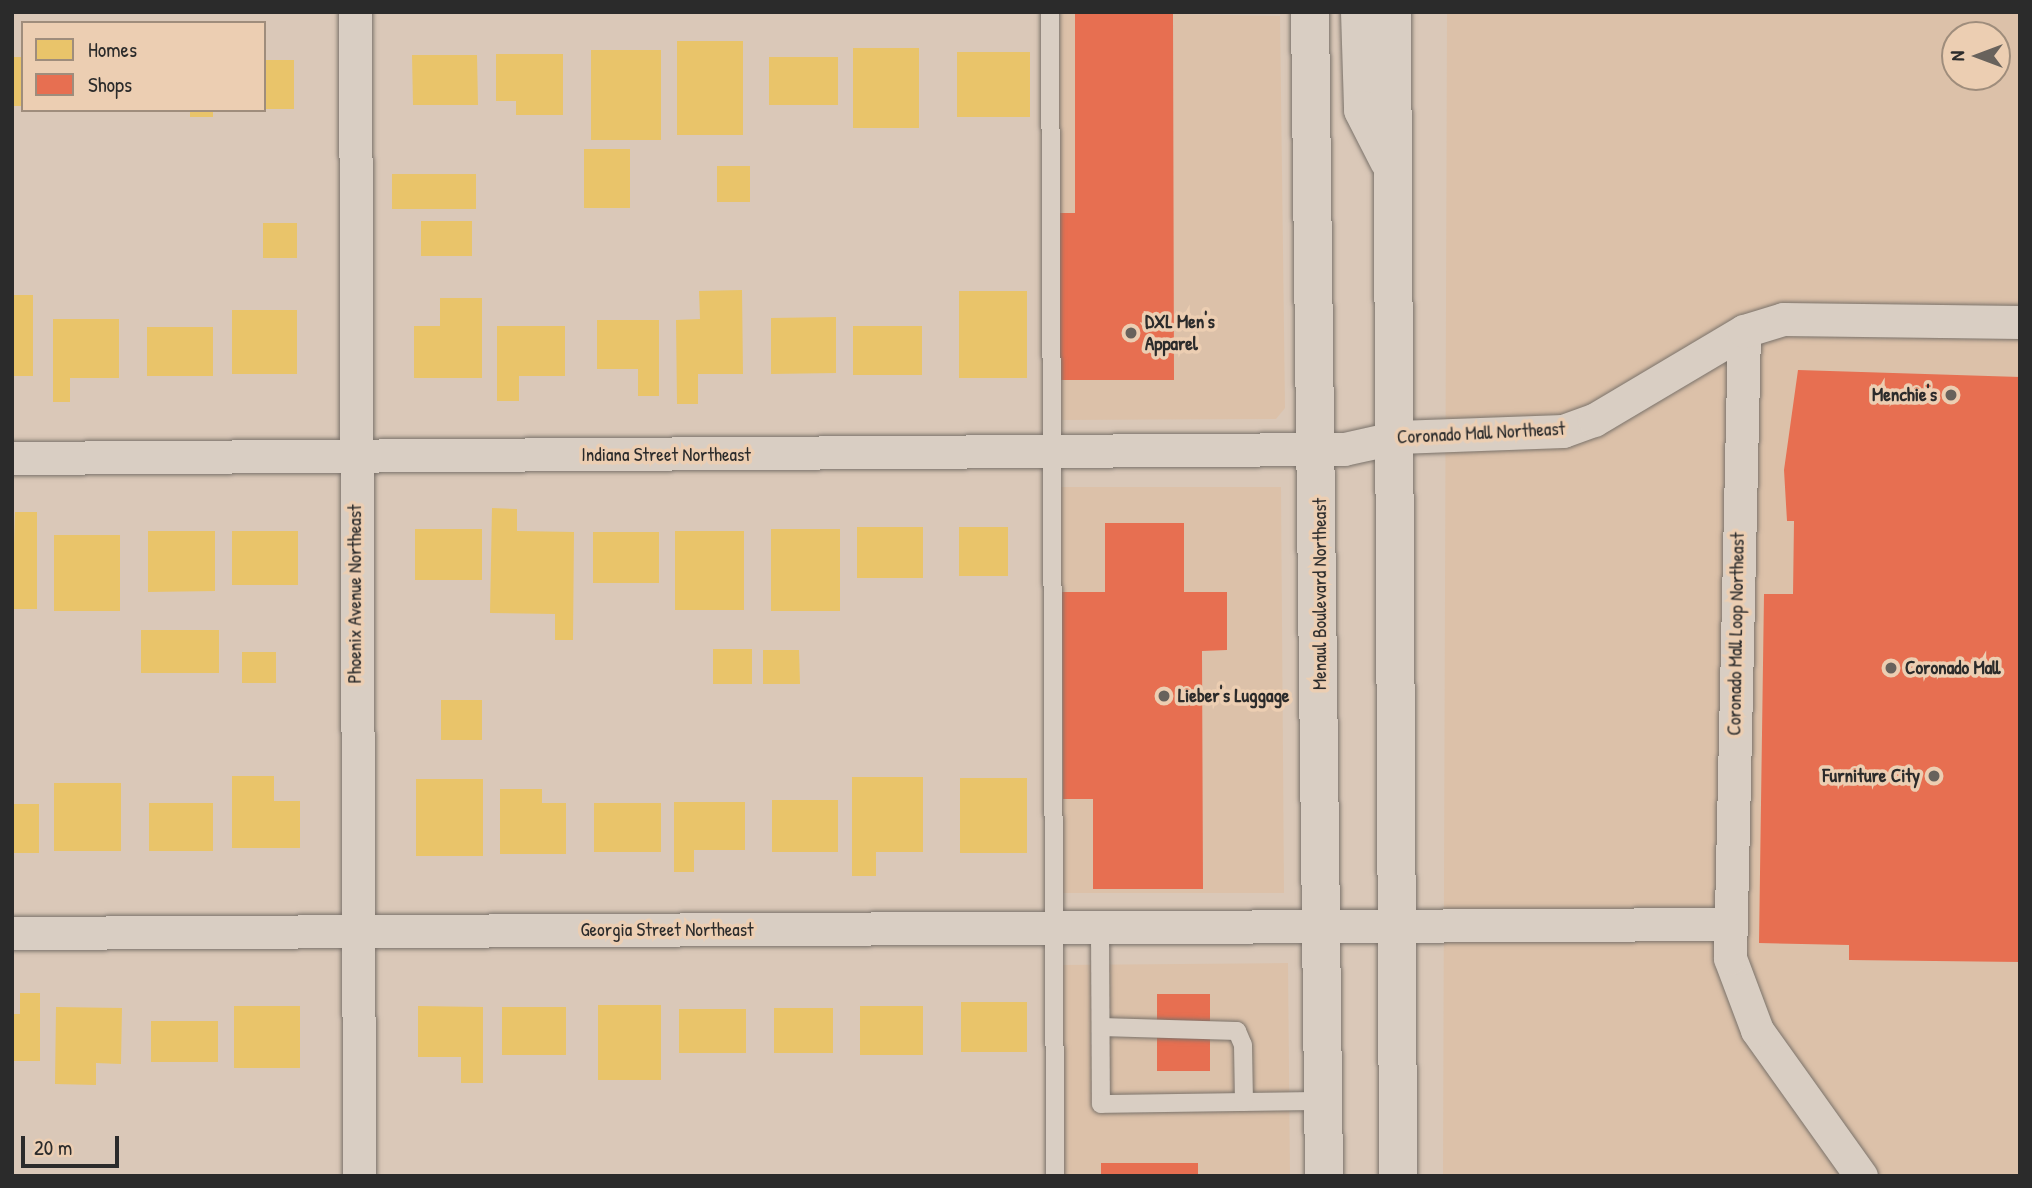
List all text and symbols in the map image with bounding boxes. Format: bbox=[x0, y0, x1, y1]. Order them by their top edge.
legend bbox=[21, 21, 266, 112]
north arrow bbox=[1941, 21, 2011, 91]
text: Homes bbox=[88, 35, 137, 64]
text: N bbox=[1944, 51, 1970, 61]
text: Shops bbox=[88, 70, 132, 99]
place label: DXL Men's Apparel bbox=[1145, 311, 1215, 355]
marker: DXL Men's Apparel bbox=[1123, 325, 1139, 341]
place label: Menchie's bbox=[1872, 384, 1937, 406]
marker: Menchie's bbox=[1943, 387, 1959, 403]
street label: Coronado Mall Northeast bbox=[1396, 417, 1566, 449]
street label: Indiana Street Northeast bbox=[581, 444, 751, 466]
street label: Menaul Boulevard Northeast bbox=[1309, 498, 1331, 690]
street label: Phoenix Avenue Northeast bbox=[344, 504, 366, 684]
street label: Coronado Mall Loop Northeast bbox=[1723, 532, 1749, 736]
place label: Coronado Mall bbox=[1905, 657, 2000, 679]
marker: Coronado Mall bbox=[1883, 660, 1899, 676]
place label: Lieber's Luggage bbox=[1178, 685, 1289, 707]
marker: Lieber's Luggage bbox=[1156, 688, 1172, 704]
place label: Furniture City bbox=[1822, 765, 1920, 787]
marker: Furniture City bbox=[1926, 768, 1942, 784]
street label: Georgia Street Northeast bbox=[580, 919, 754, 941]
scale bar bbox=[24, 1122, 122, 1166]
text: 20 m bbox=[34, 1133, 72, 1162]

